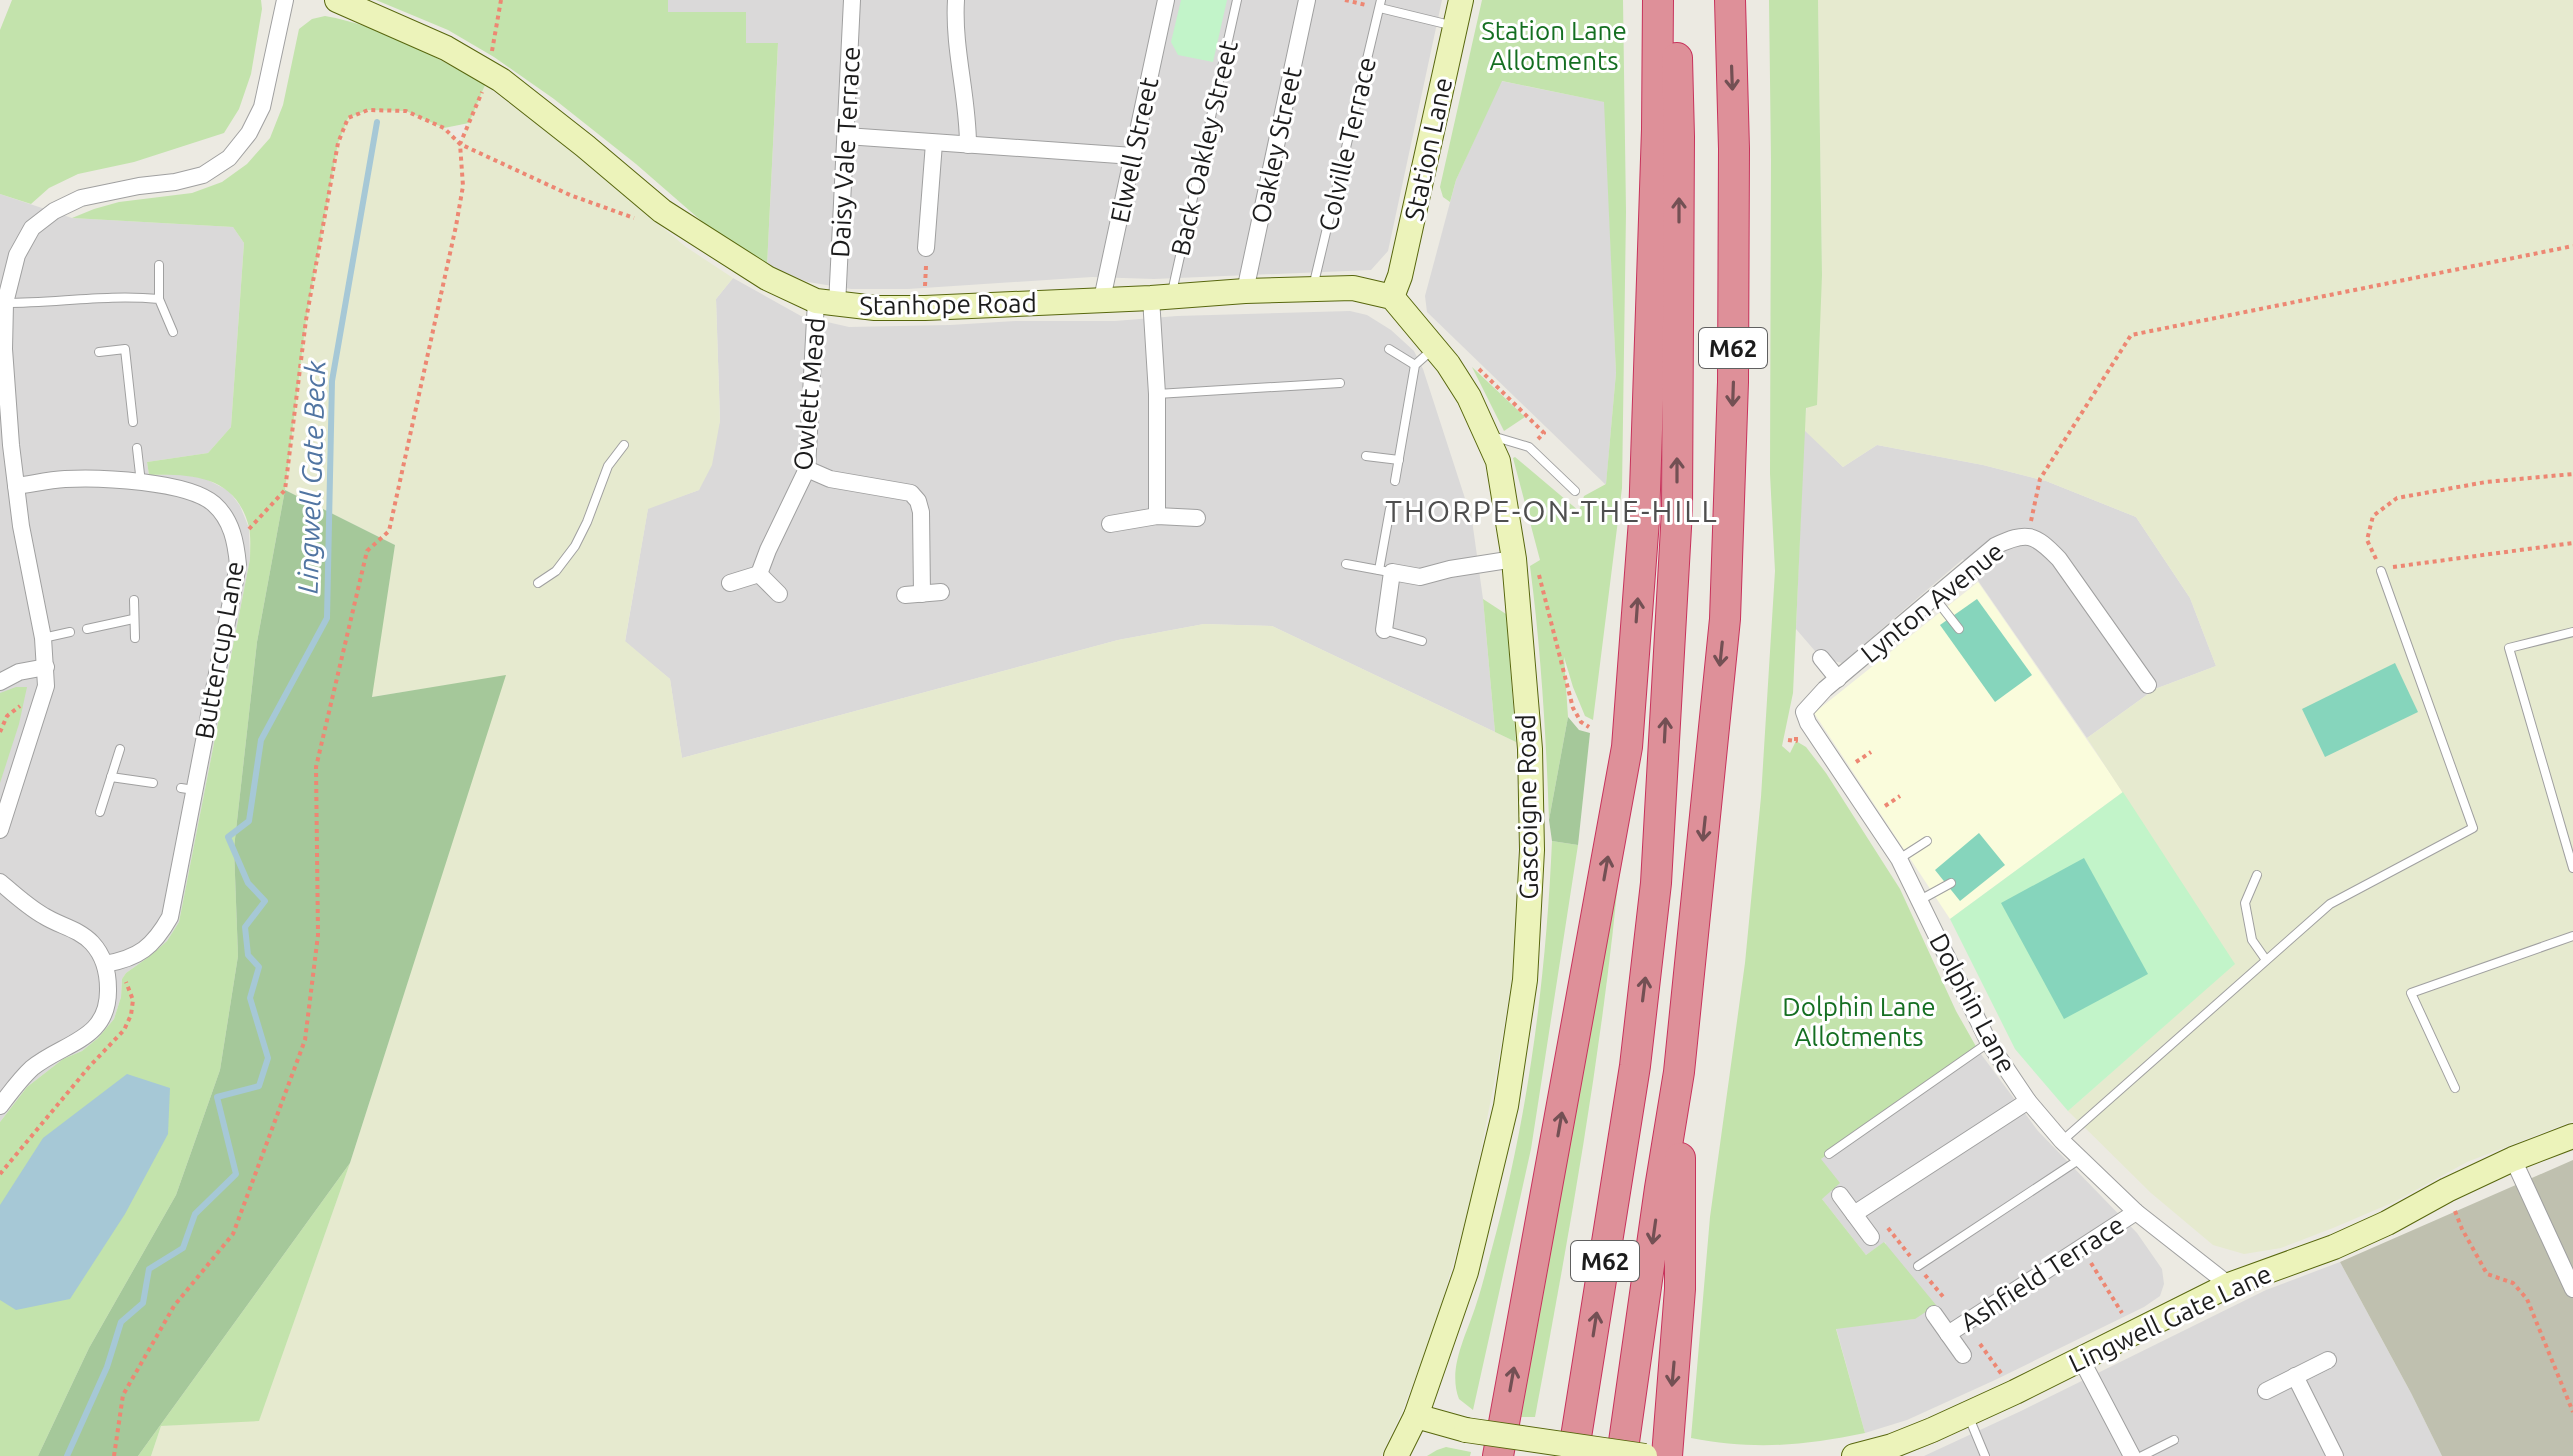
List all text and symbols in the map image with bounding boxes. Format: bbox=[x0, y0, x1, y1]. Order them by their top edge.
park label: Station Lane Allotments bbox=[1481, 16, 1627, 75]
street label: Back Oakley Street bbox=[1165, 38, 1243, 258]
street label: Daisy Vale Terrace bbox=[825, 46, 865, 258]
street label: Colville Terrace bbox=[1313, 54, 1381, 234]
street label: Oakley Street bbox=[1245, 64, 1307, 226]
one-way arrow bbox=[1724, 64, 1740, 91]
street label: Elwell Street bbox=[1104, 75, 1164, 225]
street label: Station Lane bbox=[1399, 75, 1457, 223]
one-way arrow bbox=[1671, 197, 1687, 224]
street label: Stanhope Road bbox=[859, 288, 1037, 320]
street label: Owlett Mead bbox=[788, 316, 830, 472]
road number: M62 bbox=[1699, 328, 1767, 368]
water label: Lingwell Gate Beck bbox=[291, 359, 331, 594]
one-way arrow bbox=[1725, 380, 1740, 407]
one-way arrow bbox=[1669, 457, 1685, 484]
district label: THORPE-ON-THE-HILL bbox=[1385, 494, 1719, 528]
street label: Lynton Avenue bbox=[1855, 536, 2009, 668]
street label: Buttercup Lane bbox=[189, 559, 249, 741]
one-way arrow bbox=[1630, 597, 1645, 624]
one-way arrow bbox=[1714, 640, 1729, 667]
street label: Gascoigne Road bbox=[1511, 714, 1543, 900]
one-way arrow bbox=[1657, 717, 1672, 744]
one-way arrow bbox=[1696, 815, 1711, 842]
one-way arrow bbox=[1599, 855, 1614, 881]
street label: Dolphin Lane bbox=[1924, 928, 2022, 1078]
one-way arrow bbox=[1636, 976, 1651, 1003]
park label: Dolphin Lane Allotments bbox=[1782, 992, 1936, 1051]
one-way arrow bbox=[1553, 1111, 1568, 1137]
street label: Ashfield Terrace bbox=[1955, 1209, 2129, 1337]
one-way arrow bbox=[1646, 1219, 1661, 1245]
road number: M62 bbox=[1571, 1241, 1639, 1281]
street label: Lingwell Gate Lane bbox=[2064, 1258, 2276, 1378]
one-way arrow bbox=[1588, 1312, 1603, 1337]
one-way arrow bbox=[1666, 1360, 1681, 1387]
one-way arrow bbox=[1506, 1367, 1521, 1393]

